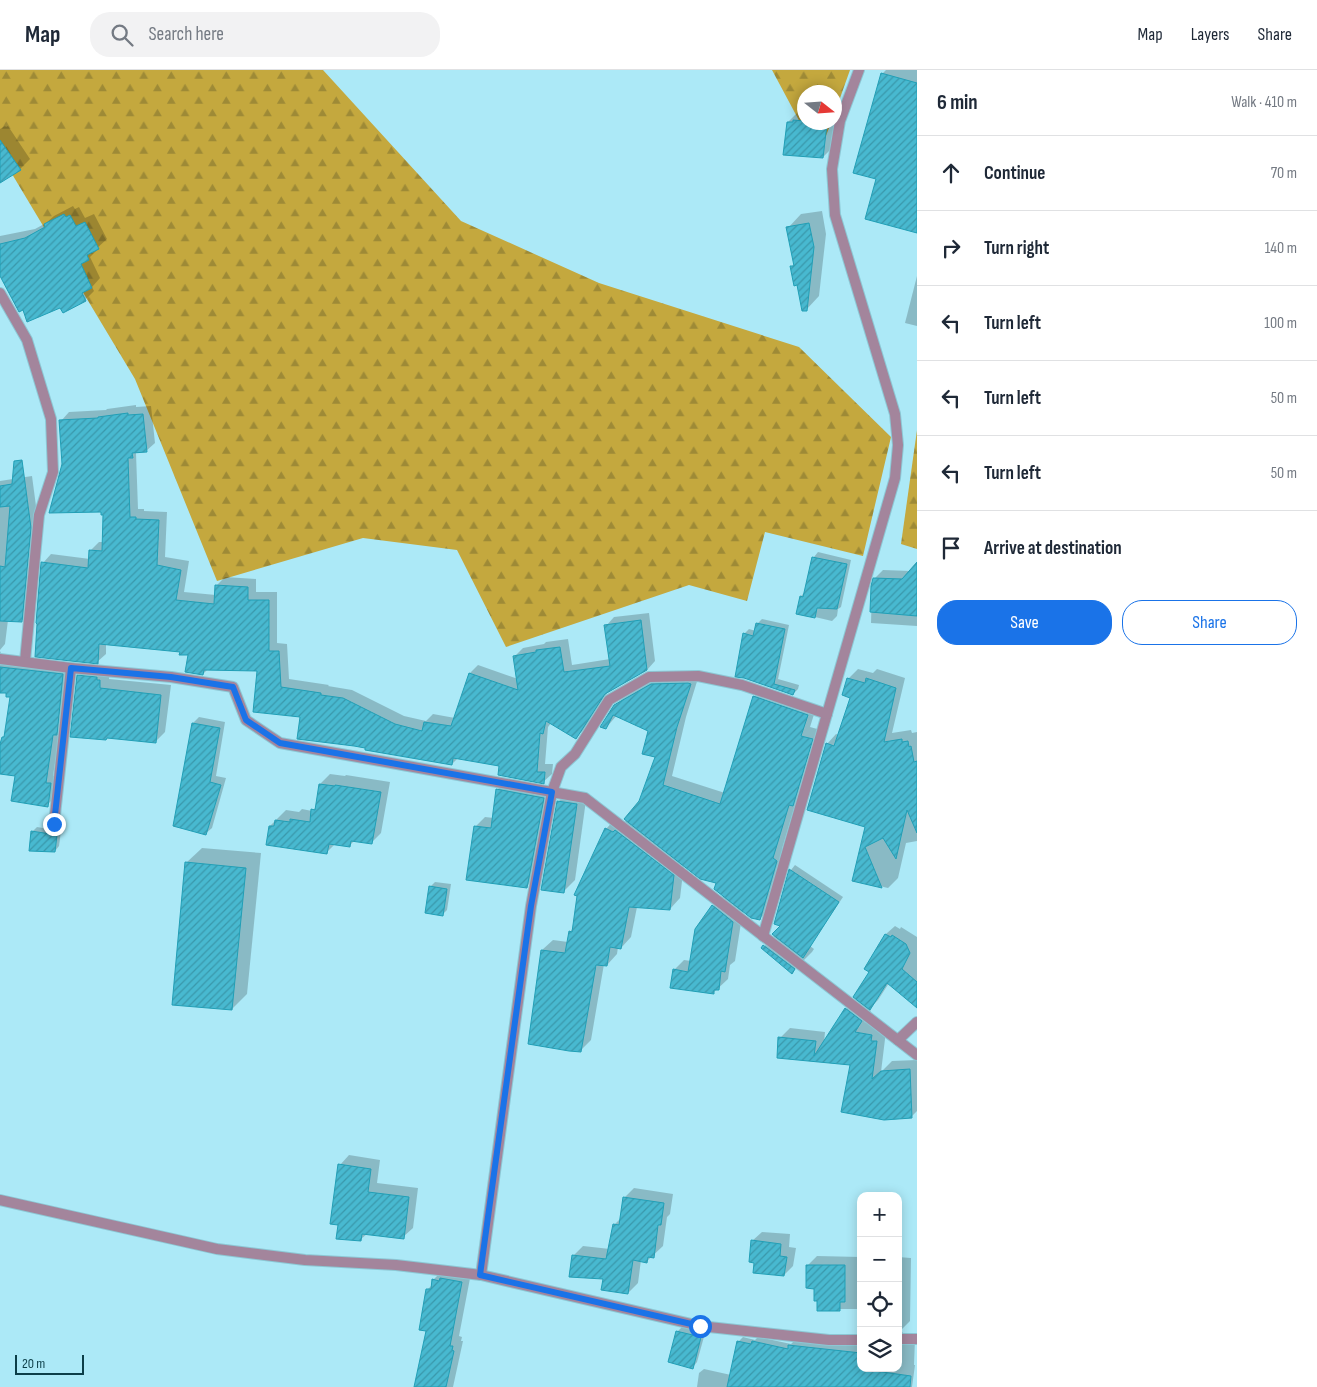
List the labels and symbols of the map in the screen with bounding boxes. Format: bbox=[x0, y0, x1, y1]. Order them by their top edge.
north arrow bbox=[797, 85, 842, 130]
route end bbox=[43, 813, 66, 836]
route start bbox=[689, 1315, 712, 1338]
scale bar bbox=[15, 1352, 84, 1375]

